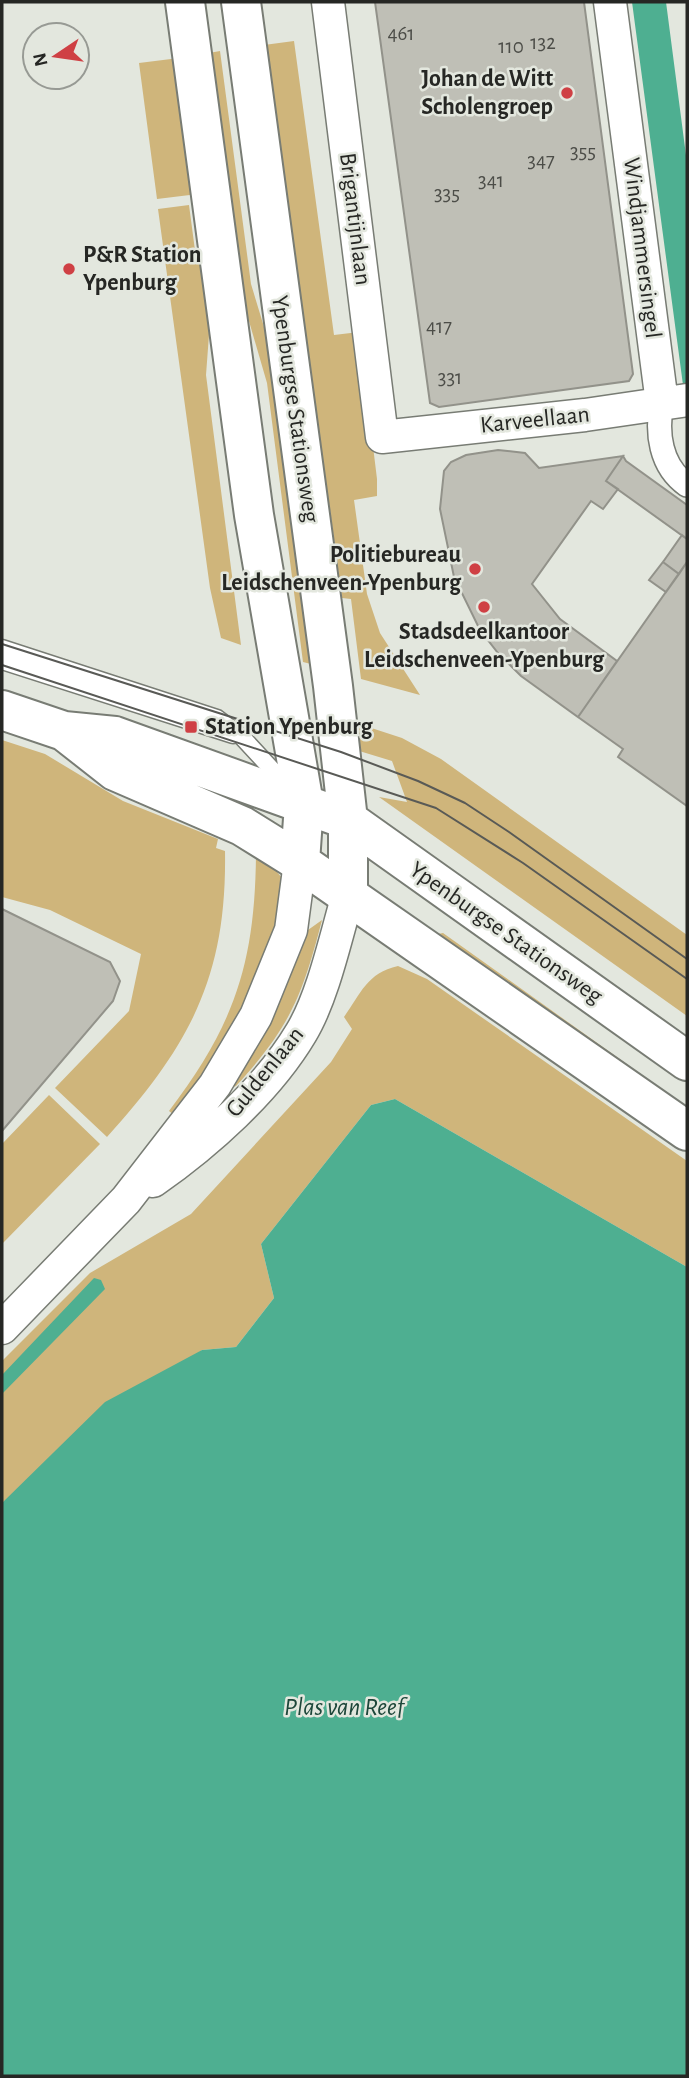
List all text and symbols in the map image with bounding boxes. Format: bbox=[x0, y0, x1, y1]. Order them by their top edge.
north arrow bbox=[21, 21, 91, 91]
house number: 461 bbox=[387, 23, 415, 44]
house number: 132 bbox=[530, 32, 556, 53]
house number: 110 bbox=[498, 36, 524, 57]
text: N bbox=[30, 51, 52, 68]
place label: Johan de Witt Scholengroep bbox=[421, 67, 553, 119]
marker: Johan de Witt Scholengroep bbox=[559, 85, 575, 101]
house number: 355 bbox=[570, 141, 596, 162]
house number: 347 bbox=[527, 150, 555, 171]
street label: Brigantijnlaan bbox=[335, 151, 375, 287]
street label: Windjammersingel bbox=[619, 156, 665, 340]
house number: 341 bbox=[478, 170, 504, 191]
house number: 335 bbox=[434, 183, 460, 204]
place label: P&R Station Ypenburg bbox=[83, 243, 202, 295]
marker: P&R Station Ypenburg bbox=[61, 261, 77, 277]
street label: Ypenburgse Stationsweg bbox=[267, 294, 323, 524]
house number: 417 bbox=[426, 316, 452, 337]
house number: 331 bbox=[438, 367, 462, 388]
street label: Karveellaan bbox=[479, 402, 591, 438]
place label: Politiebureau Leidschenveen-Ypenburg bbox=[221, 543, 462, 595]
marker: Politiebureau Leidschenveen-Ypenburg bbox=[467, 561, 483, 577]
marker: Stadsdeelkantoor Leidschenveen-Ypenburg bbox=[476, 599, 492, 615]
place label: Stadsdeelkantoor Leidschenveen-Ypenburg bbox=[364, 620, 605, 672]
place label: Station Ypenburg bbox=[205, 715, 373, 739]
marker: Station Ypenburg bbox=[183, 719, 199, 735]
street label: Ypenburgse Stationsweg bbox=[405, 857, 607, 1009]
street label: Guldenlaan bbox=[222, 1022, 308, 1122]
water label: Plas van Reef bbox=[284, 1694, 409, 1720]

